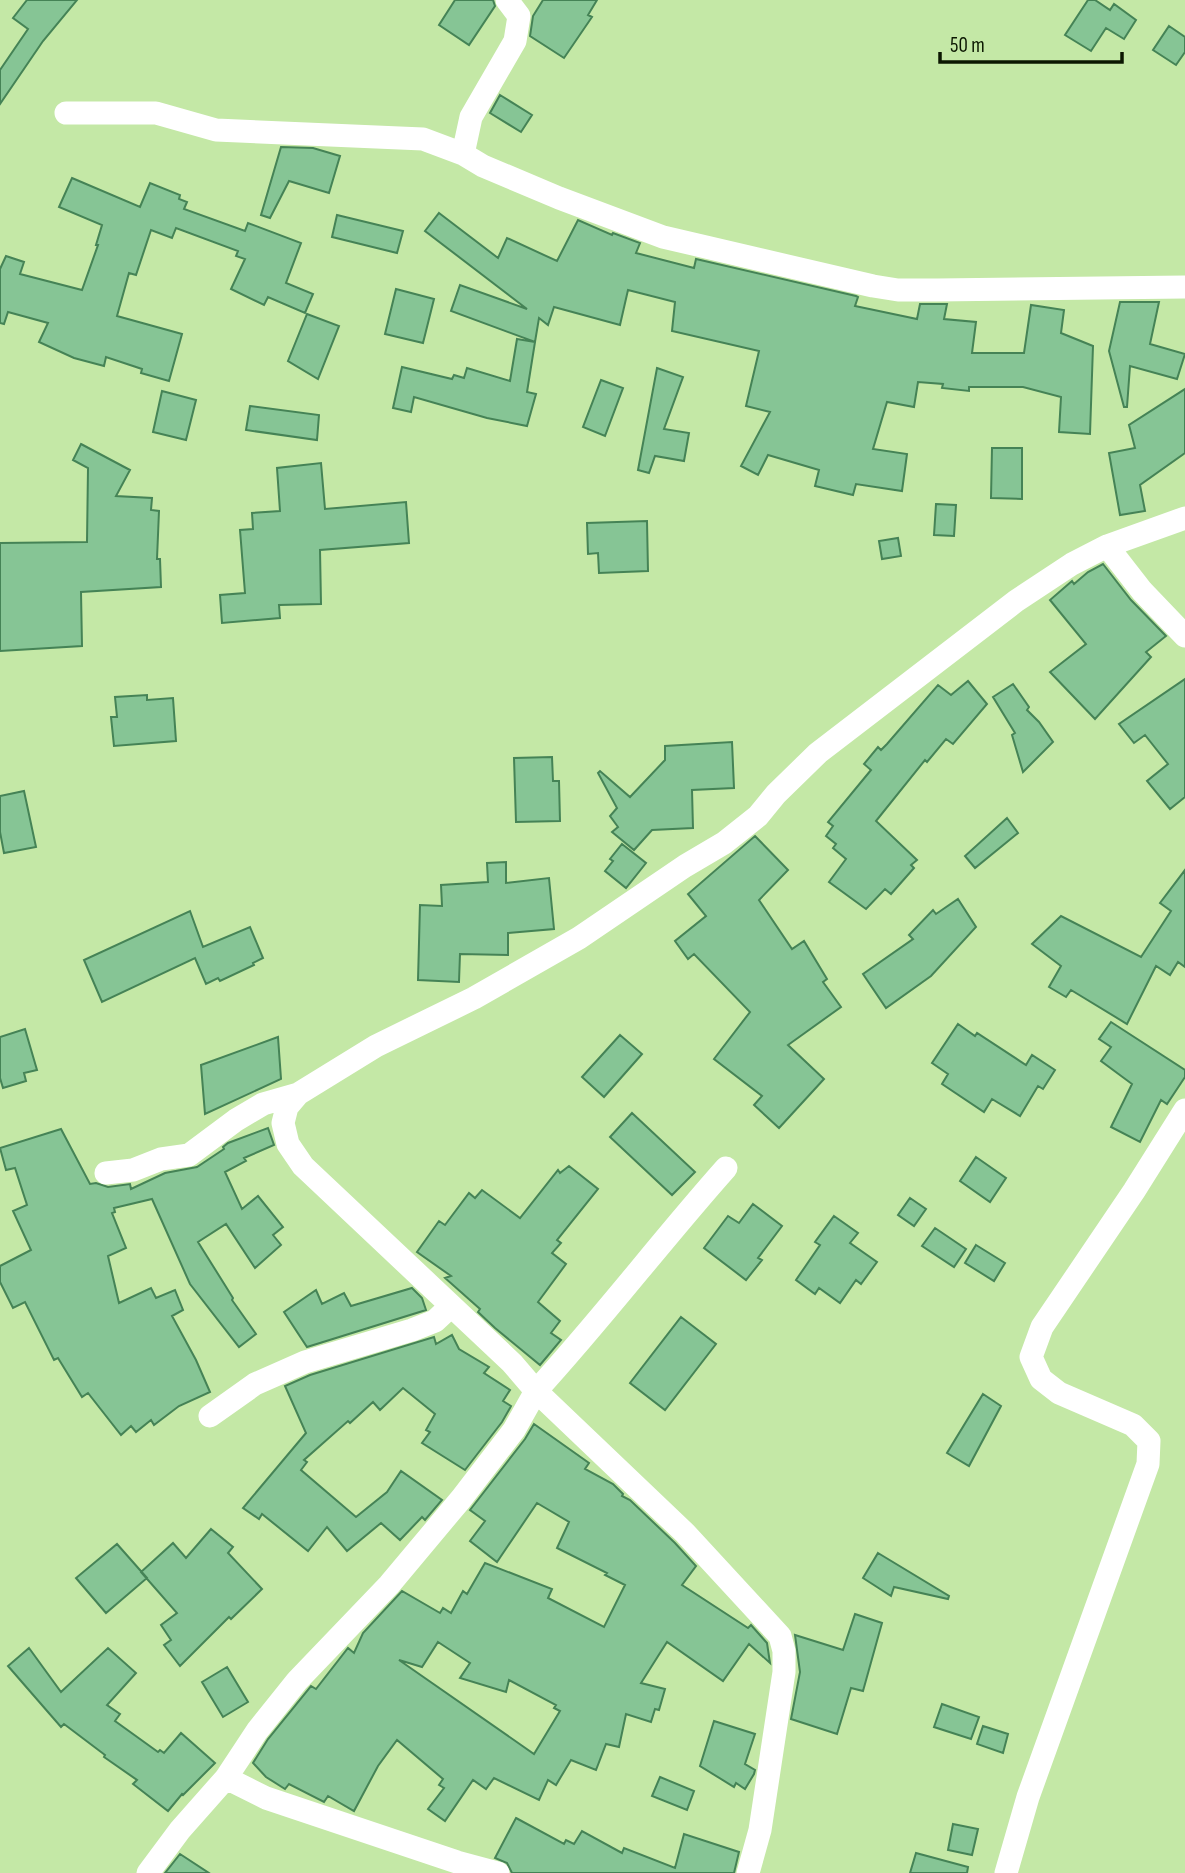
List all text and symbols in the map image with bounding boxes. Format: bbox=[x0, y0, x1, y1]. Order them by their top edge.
scale bar bbox=[940, 21, 1122, 65]
text: 50 m bbox=[950, 33, 985, 58]

